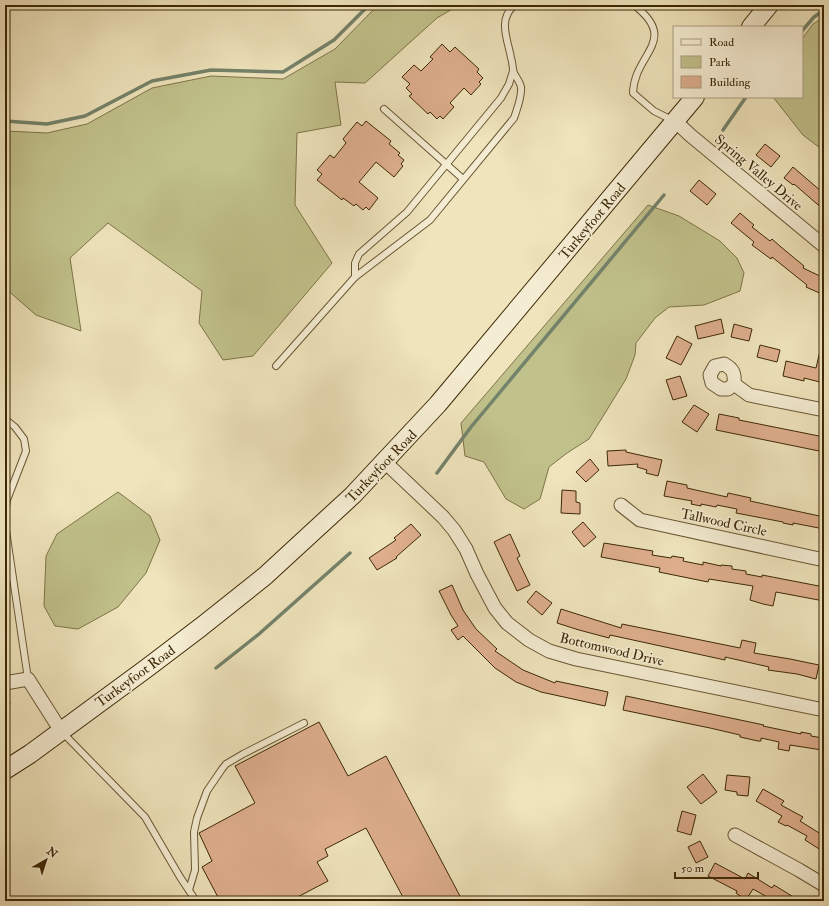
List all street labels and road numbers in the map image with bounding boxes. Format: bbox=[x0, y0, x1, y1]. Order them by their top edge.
street label: Spring Valley Drive bbox=[711, 131, 806, 215]
street label: Turkeyfoot Road bbox=[555, 180, 630, 264]
street label: Turkeyfoot Road bbox=[342, 426, 421, 507]
street label: Tallwood Circle bbox=[679, 505, 769, 540]
street label: Bottomwood Drive bbox=[558, 629, 666, 670]
street label: Turkeyfoot Road bbox=[92, 642, 179, 712]

